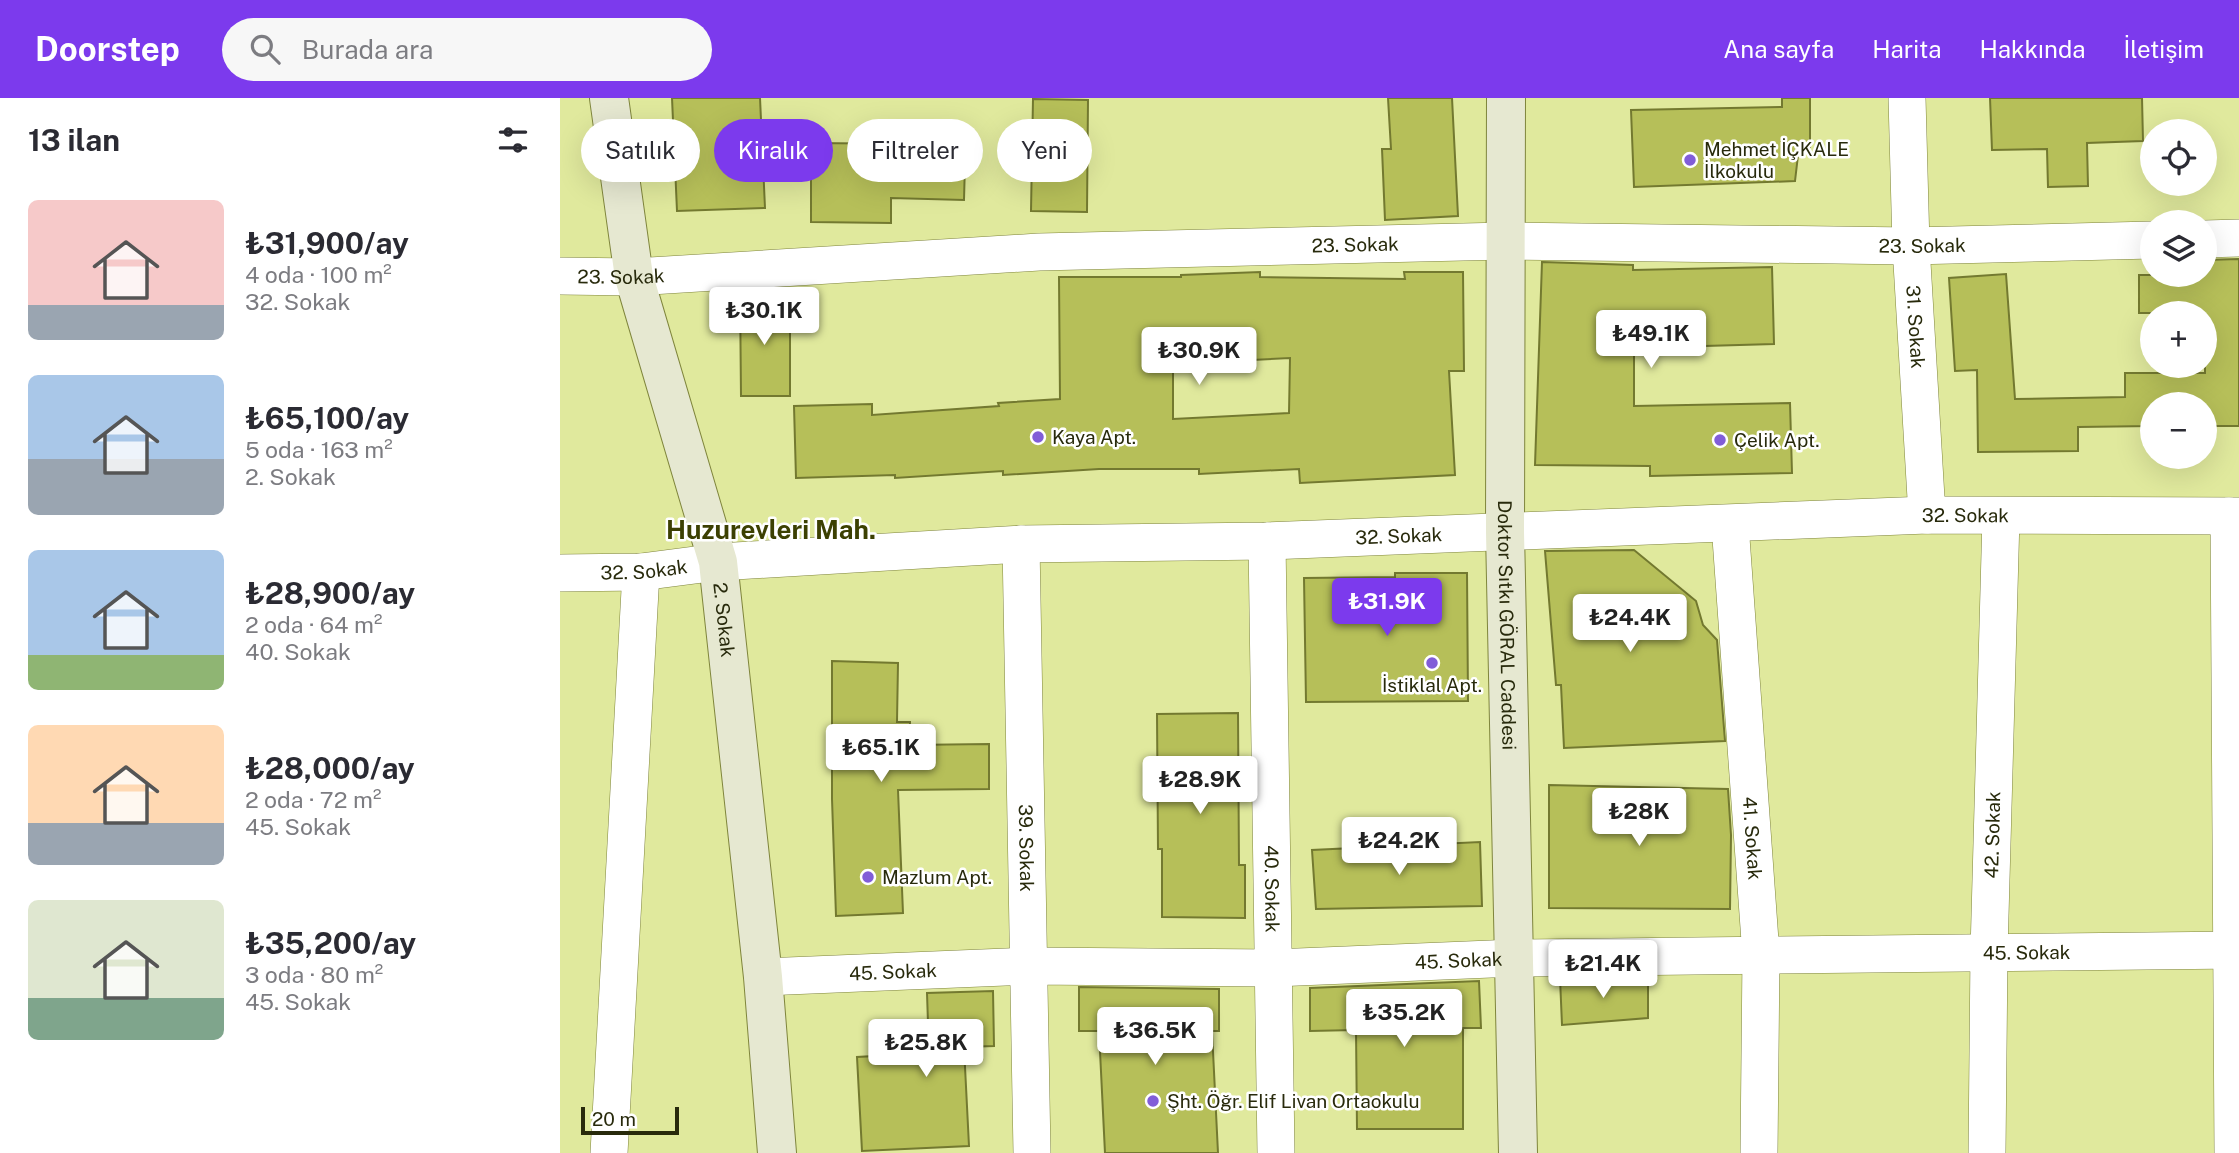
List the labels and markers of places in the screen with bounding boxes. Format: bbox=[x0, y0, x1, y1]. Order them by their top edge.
place label: Mehmet İÇKALE İlkokulu bbox=[1704, 138, 1849, 182]
marker: Mehmet İÇKALE İlkokulu bbox=[1682, 152, 1698, 168]
pin: ₺30.1K bbox=[707, 288, 821, 347]
pin: ₺49.1K bbox=[1594, 310, 1708, 370]
pin: ₺30.9K bbox=[1142, 328, 1256, 387]
place label: Kaya Apt. bbox=[1052, 426, 1136, 448]
marker: Kaya Apt. bbox=[1030, 429, 1046, 445]
place label: Çelik Apt. bbox=[1734, 429, 1820, 451]
marker: Çelik Apt. bbox=[1712, 432, 1728, 448]
pin: ₺31.9K bbox=[1330, 578, 1444, 638]
pin: ₺24.4K bbox=[1573, 594, 1687, 654]
marker: İstiklal Apt. bbox=[1424, 655, 1440, 671]
place label: İstiklal Apt. bbox=[1382, 674, 1482, 696]
pin: ₺65.1K bbox=[824, 724, 938, 784]
pin: ₺28.9K bbox=[1143, 756, 1257, 816]
pin: ₺28K bbox=[1598, 788, 1680, 848]
pin: ₺24.2K bbox=[1342, 818, 1456, 877]
place label: Mazlum Apt. bbox=[882, 866, 992, 888]
marker: Mazlum Apt. bbox=[860, 869, 876, 885]
pin: ₺21.4K bbox=[1546, 940, 1660, 1000]
pin: ₺35.2K bbox=[1347, 990, 1461, 1049]
pin: ₺36.5K bbox=[1098, 1007, 1212, 1067]
pin: ₺25.8K bbox=[869, 1020, 983, 1079]
place label: Şht. Öğr. Elif Livan Ortaokulu bbox=[1167, 1090, 1419, 1112]
marker: Şht. Öğr. Elif Livan Ortaokulu bbox=[1145, 1093, 1161, 1109]

